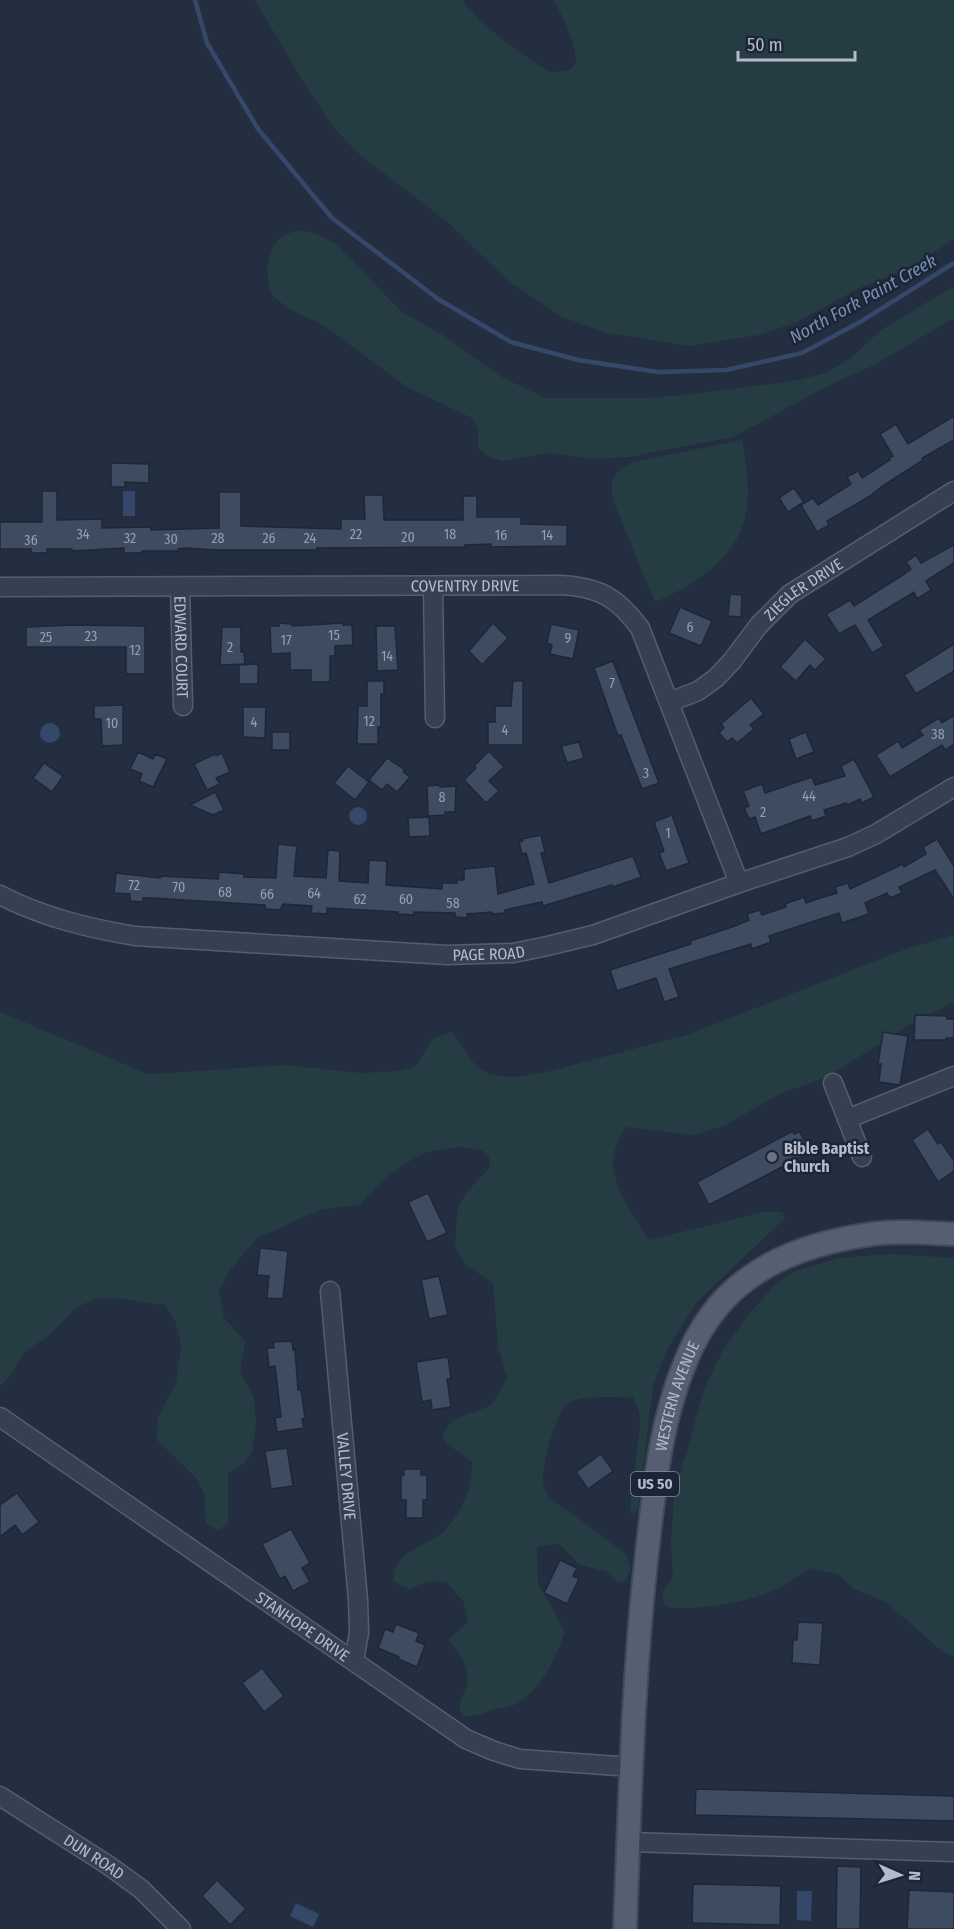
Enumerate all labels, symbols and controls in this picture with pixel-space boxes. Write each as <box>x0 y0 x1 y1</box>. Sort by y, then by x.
scale bar <box>738 24 855 62</box>
text: 50 m <box>747 34 783 56</box>
water label: North Fork Paint Creek <box>786 250 940 348</box>
house number: 34 <box>76 526 90 543</box>
house number: 22 <box>350 526 362 543</box>
house number: 18 <box>444 526 456 543</box>
house number: 16 <box>495 527 507 544</box>
house number: 14 <box>541 527 553 544</box>
house number: 20 <box>401 529 415 546</box>
house number: 32 <box>124 530 136 547</box>
house number: 28 <box>211 530 225 547</box>
house number: 26 <box>262 530 276 547</box>
house number: 24 <box>304 530 317 547</box>
house number: 30 <box>164 531 178 548</box>
house number: 36 <box>24 532 38 549</box>
street label: ZIEGLER DRIVE <box>760 554 846 624</box>
street label: COVENTRY DRIVE <box>411 576 519 595</box>
street label: EDWARD COURT <box>171 596 192 699</box>
house number: 6 <box>687 619 694 636</box>
house number: 15 <box>328 627 340 644</box>
house number: 23 <box>85 628 97 645</box>
house number: 25 <box>40 629 52 646</box>
house number: 9 <box>565 630 572 647</box>
house number: 17 <box>280 632 292 649</box>
house number: 2 <box>227 639 233 656</box>
house number: 12 <box>129 642 141 659</box>
house number: 14 <box>381 648 393 665</box>
house number: 7 <box>609 675 615 692</box>
house number: 12 <box>363 713 375 730</box>
house number: 4 <box>251 714 258 731</box>
house number: 10 <box>106 715 118 732</box>
house number: 4 <box>502 722 509 739</box>
house number: 38 <box>931 726 945 743</box>
house number: 3 <box>643 765 649 782</box>
house number: 44 <box>802 788 816 805</box>
house number: 8 <box>439 789 446 806</box>
house number: 2 <box>760 804 766 821</box>
house number: 1 <box>665 825 671 842</box>
house number: 72 <box>128 877 140 894</box>
house number: 70 <box>173 879 185 896</box>
house number: 68 <box>218 884 232 901</box>
house number: 64 <box>307 885 321 902</box>
house number: 66 <box>260 886 274 903</box>
house number: 62 <box>354 891 367 908</box>
house number: 60 <box>399 891 413 908</box>
house number: 58 <box>446 895 460 912</box>
street label: PAGE ROAD <box>452 941 527 964</box>
place label: Bible Baptist Church <box>784 1139 870 1176</box>
marker: Bible Baptist Church <box>765 1150 779 1164</box>
street label: WESTERN AVENUE <box>651 1338 703 1453</box>
street label: VALLEY DRIVE <box>333 1432 360 1521</box>
road number: US 50 <box>631 1472 679 1496</box>
street label: STANHOPE DRIVE <box>252 1587 353 1665</box>
street label: DUN ROAD <box>60 1830 128 1883</box>
north arrow <box>870 1845 930 1905</box>
text: N <box>905 1870 924 1881</box>

